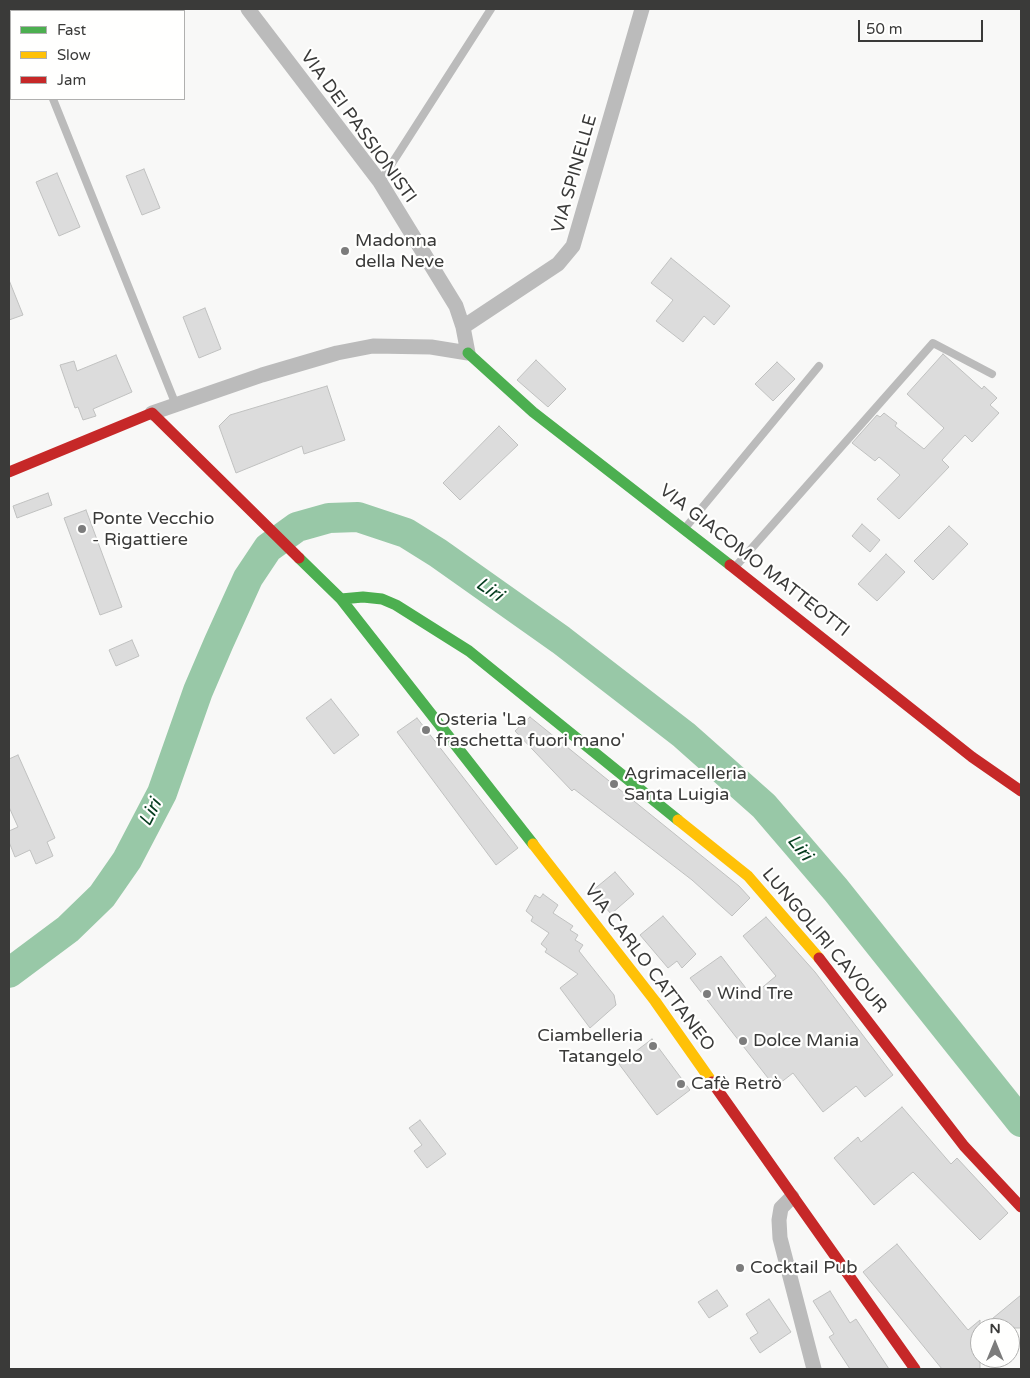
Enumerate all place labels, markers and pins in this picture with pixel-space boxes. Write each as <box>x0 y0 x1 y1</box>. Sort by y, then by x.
place label: Madonna della Neve <box>355 230 444 272</box>
marker: Madonna della Neve <box>339 245 351 257</box>
place label: Ponte Vecchio - Rigattiere <box>92 508 214 550</box>
marker: Ponte Vecchio - Rigattiere <box>76 523 88 535</box>
place label: Osteria 'La fraschetta fuori mano' <box>436 709 625 752</box>
marker: Osteria 'La fraschetta fuori mano' <box>420 724 432 736</box>
place label: Agrimacelleria Santa Luigia <box>624 763 747 806</box>
marker: Agrimacelleria Santa Luigia <box>608 778 620 790</box>
place label: Wind Tre <box>717 983 793 1005</box>
marker: Wind Tre <box>701 988 713 1000</box>
place label: Ciambelleria Tatangelo <box>537 1025 643 1068</box>
place label: Dolce Mania <box>753 1030 859 1052</box>
marker: Dolce Mania <box>737 1035 749 1047</box>
marker: Ciambelleria Tatangelo <box>647 1040 659 1052</box>
place label: Cafè Retrò <box>691 1073 782 1095</box>
marker: Cafè Retrò <box>675 1078 687 1090</box>
place label: Cocktail Pub <box>750 1257 857 1279</box>
marker: Cocktail Pub <box>734 1262 746 1274</box>

